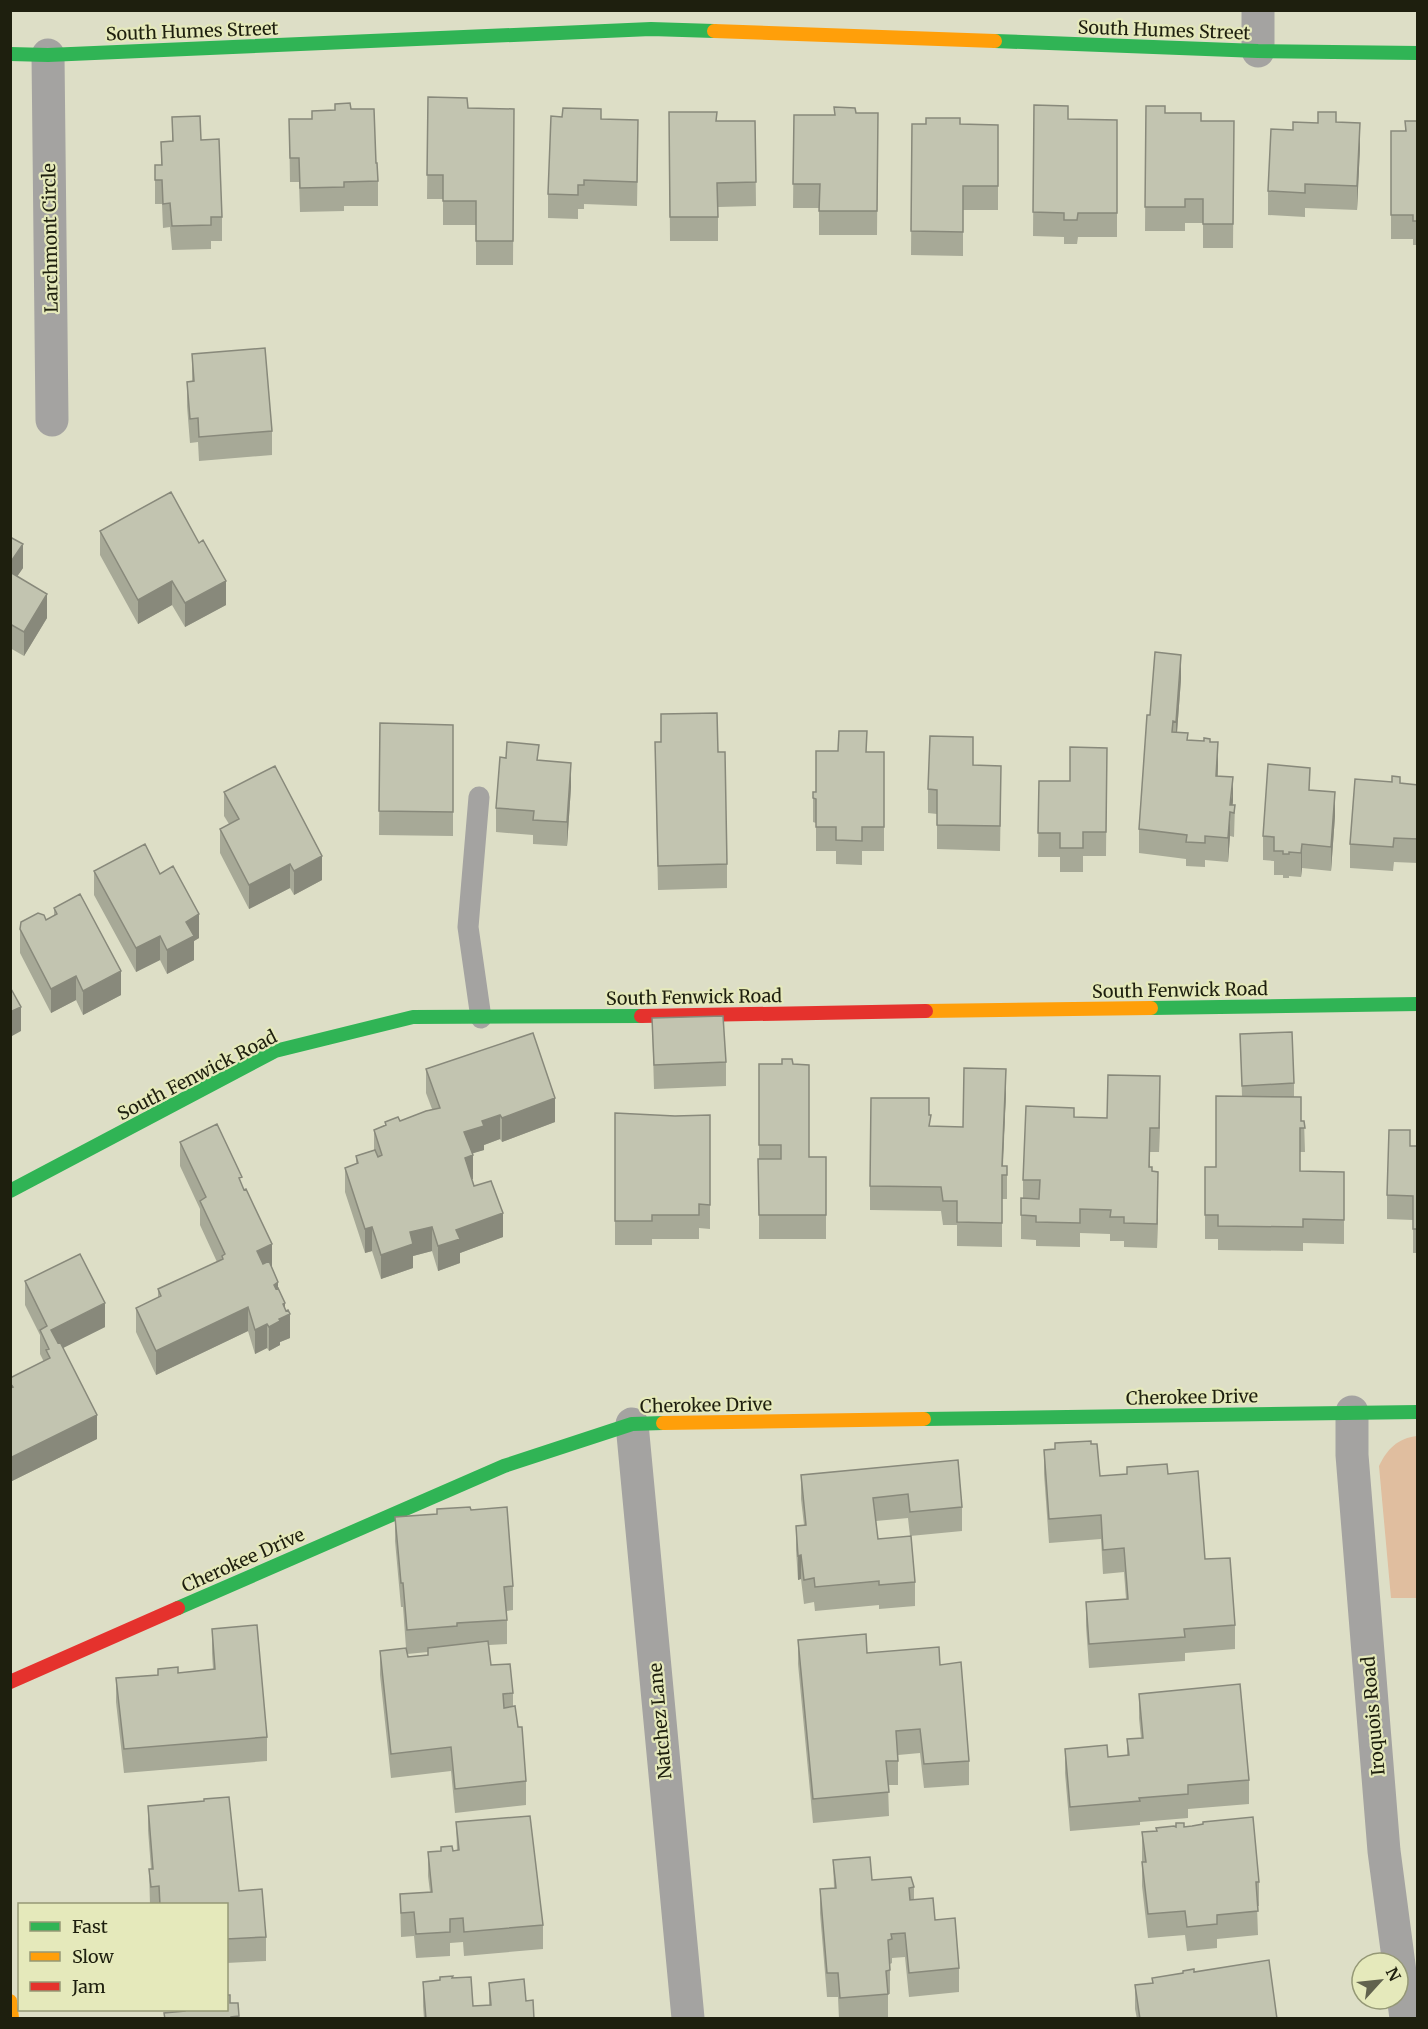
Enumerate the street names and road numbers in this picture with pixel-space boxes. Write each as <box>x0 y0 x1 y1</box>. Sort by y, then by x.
street label: South Humes Street <box>1077 15 1251 45</box>
street label: South Humes Street <box>105 16 279 46</box>
street label: Larchmont Circle <box>37 163 63 313</box>
street label: South Fenwick Road <box>1092 977 1268 1003</box>
street label: South Fenwick Road <box>606 984 782 1010</box>
street label: South Fenwick Road <box>113 1025 281 1125</box>
street label: Cherokee Drive <box>1126 1384 1258 1410</box>
street label: Cherokee Drive <box>640 1392 772 1418</box>
street label: Cherokee Drive <box>178 1523 308 1597</box>
street label: Iroquois Road <box>1356 1655 1390 1777</box>
street label: Natchez Lane <box>643 1662 677 1780</box>

